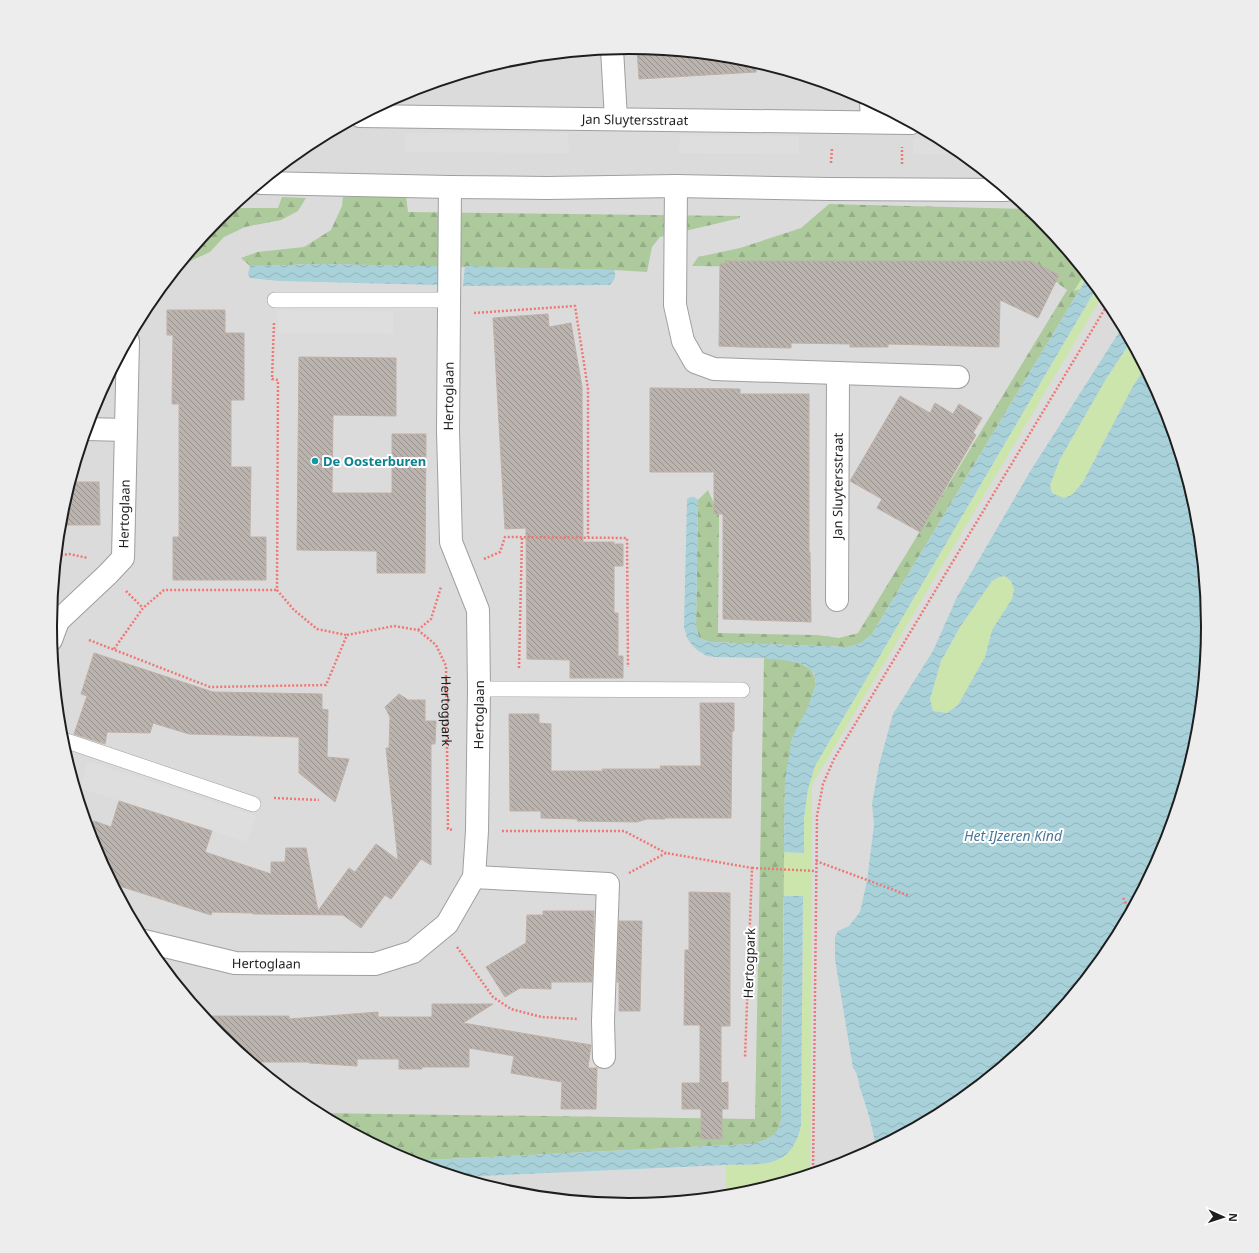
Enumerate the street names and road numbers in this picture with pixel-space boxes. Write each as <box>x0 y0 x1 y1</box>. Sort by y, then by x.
street label: Jan Sluytersstraat <box>580 110 689 129</box>
street label: Hertoglaan <box>439 362 458 431</box>
street label: Jan Sluytersstraat <box>828 432 847 541</box>
street label: Hertoglaan <box>114 479 134 548</box>
street label: Hertogpark <box>437 676 456 747</box>
street label: Hertoglaan <box>469 680 488 749</box>
street label: Hertogpark <box>739 927 759 999</box>
street label: Hertoglaan <box>232 954 301 972</box>

